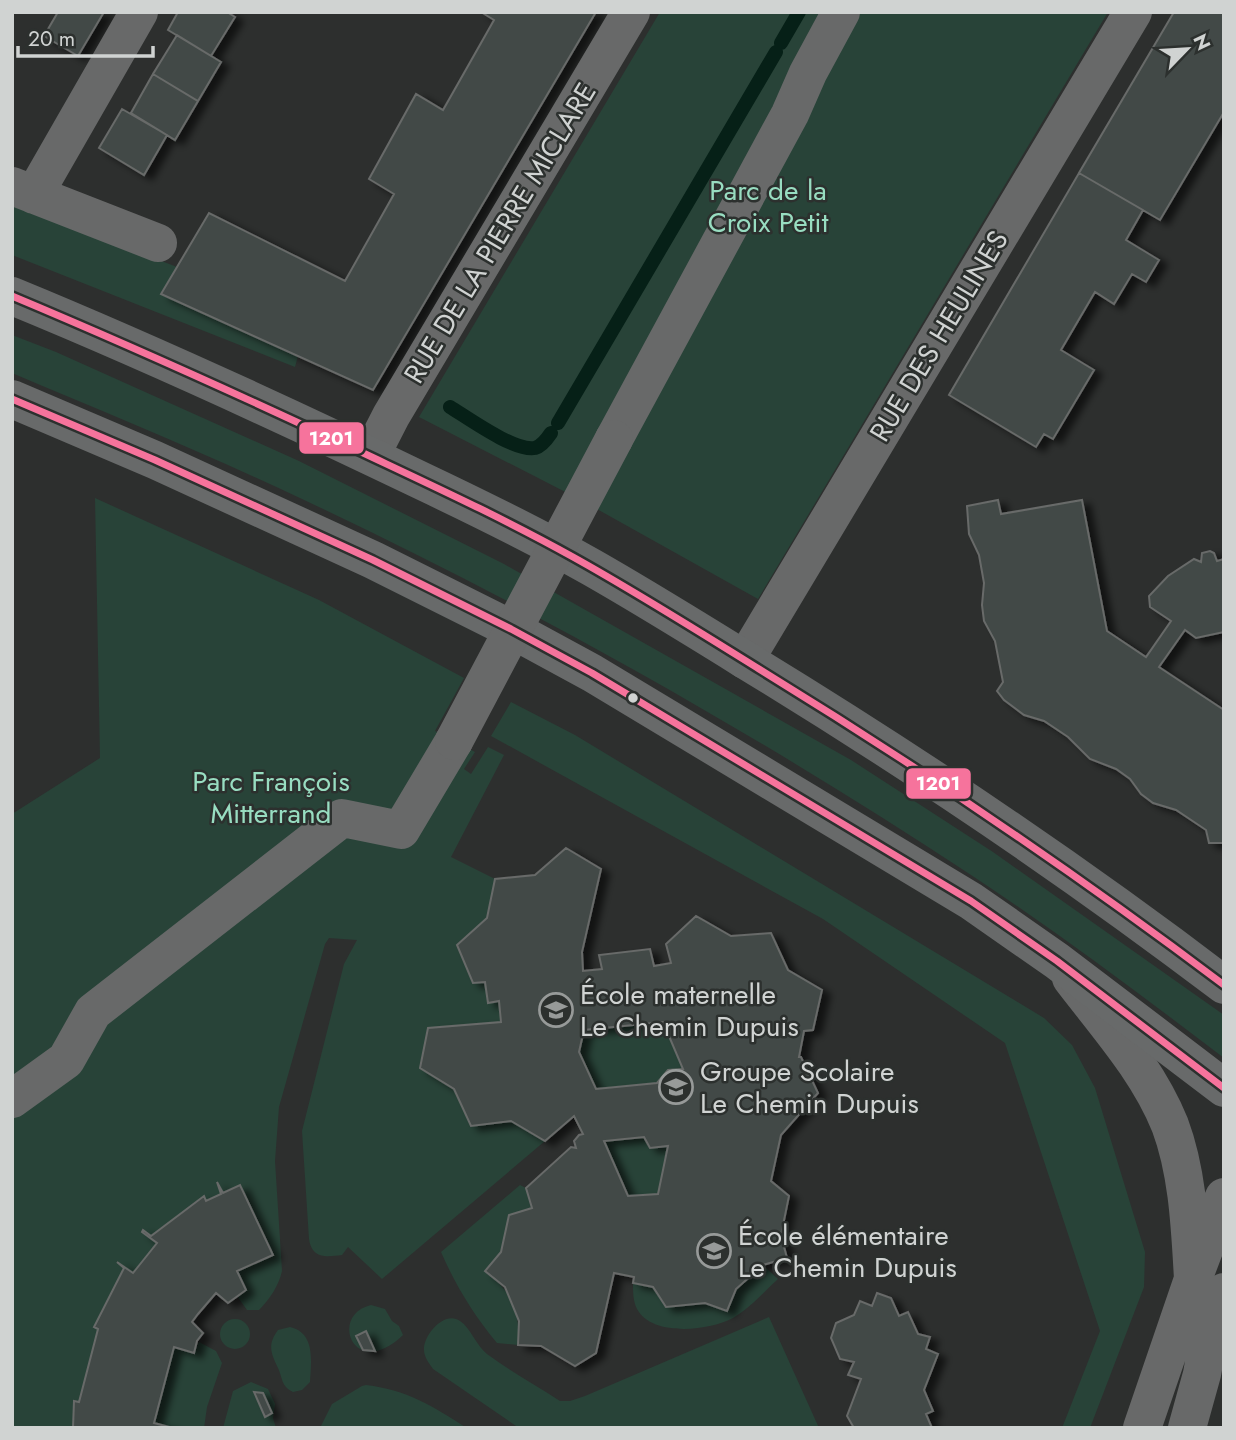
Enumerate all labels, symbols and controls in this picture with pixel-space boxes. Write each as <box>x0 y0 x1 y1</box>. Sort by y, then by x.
scale bar <box>18 14 152 58</box>
north arrow <box>1152 14 1222 84</box>
text: 20 m <box>28 24 75 54</box>
text: N <box>1187 29 1217 55</box>
street label: RUE DE LA PIERRE MICLARE <box>394 75 606 391</box>
park label: Parc de la Croix Petit <box>708 170 829 243</box>
street label: RUE DES HEULINES <box>860 223 1018 449</box>
line badge: 1201 <box>298 421 365 455</box>
text: 1201 <box>309 425 353 452</box>
unlabelled marker <box>626 691 640 705</box>
park label: Parc François Mitterrand <box>192 761 350 834</box>
line badge: 1201 <box>905 767 972 800</box>
text: 1201 <box>916 770 960 797</box>
place label: École maternelle Le Chemin Dupuis <box>580 974 799 1047</box>
school or university icon: École maternelle Le Chemin Dupuis <box>537 991 575 1029</box>
place label: Groupe Scolaire Le Chemin Dupuis <box>700 1051 919 1124</box>
school or university icon: Groupe Scolaire Le Chemin Dupuis <box>657 1068 695 1106</box>
place label: École élémentaire Le Chemin Dupuis <box>738 1215 957 1288</box>
school or university icon: École élémentaire Le Chemin Dupuis <box>695 1232 733 1270</box>

